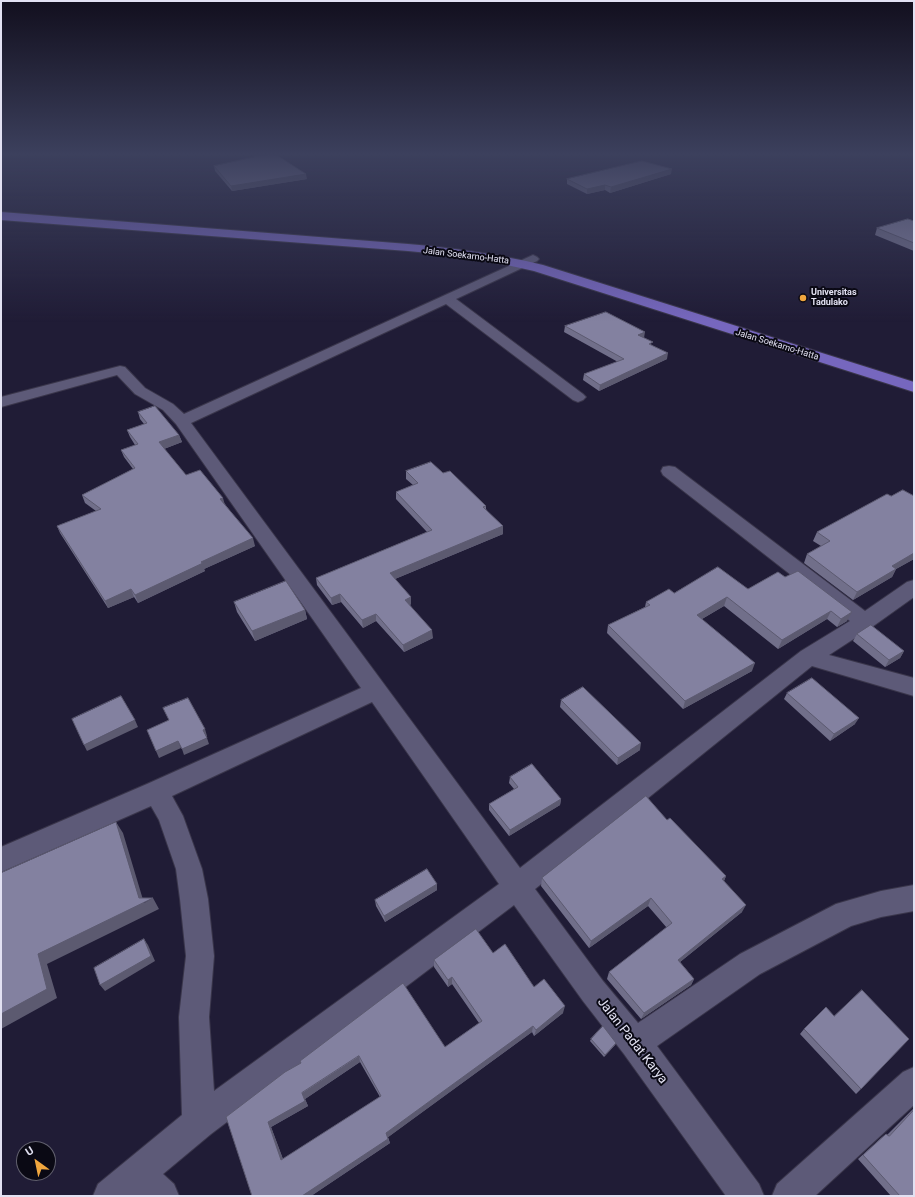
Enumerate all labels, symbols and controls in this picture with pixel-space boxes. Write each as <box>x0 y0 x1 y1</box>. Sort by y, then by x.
street label: Jalan Soekarno-Hatta <box>422 245 510 267</box>
place label: Universitas Tadulako <box>811 288 857 309</box>
marker: Universitas Tadulako <box>798 293 808 303</box>
street label: Jalan Soekarno-Hatta <box>734 327 820 363</box>
street label: Jalan Padat Karya <box>594 995 670 1087</box>
north arrow <box>16 1141 56 1181</box>
text: U <box>23 1144 36 1159</box>

